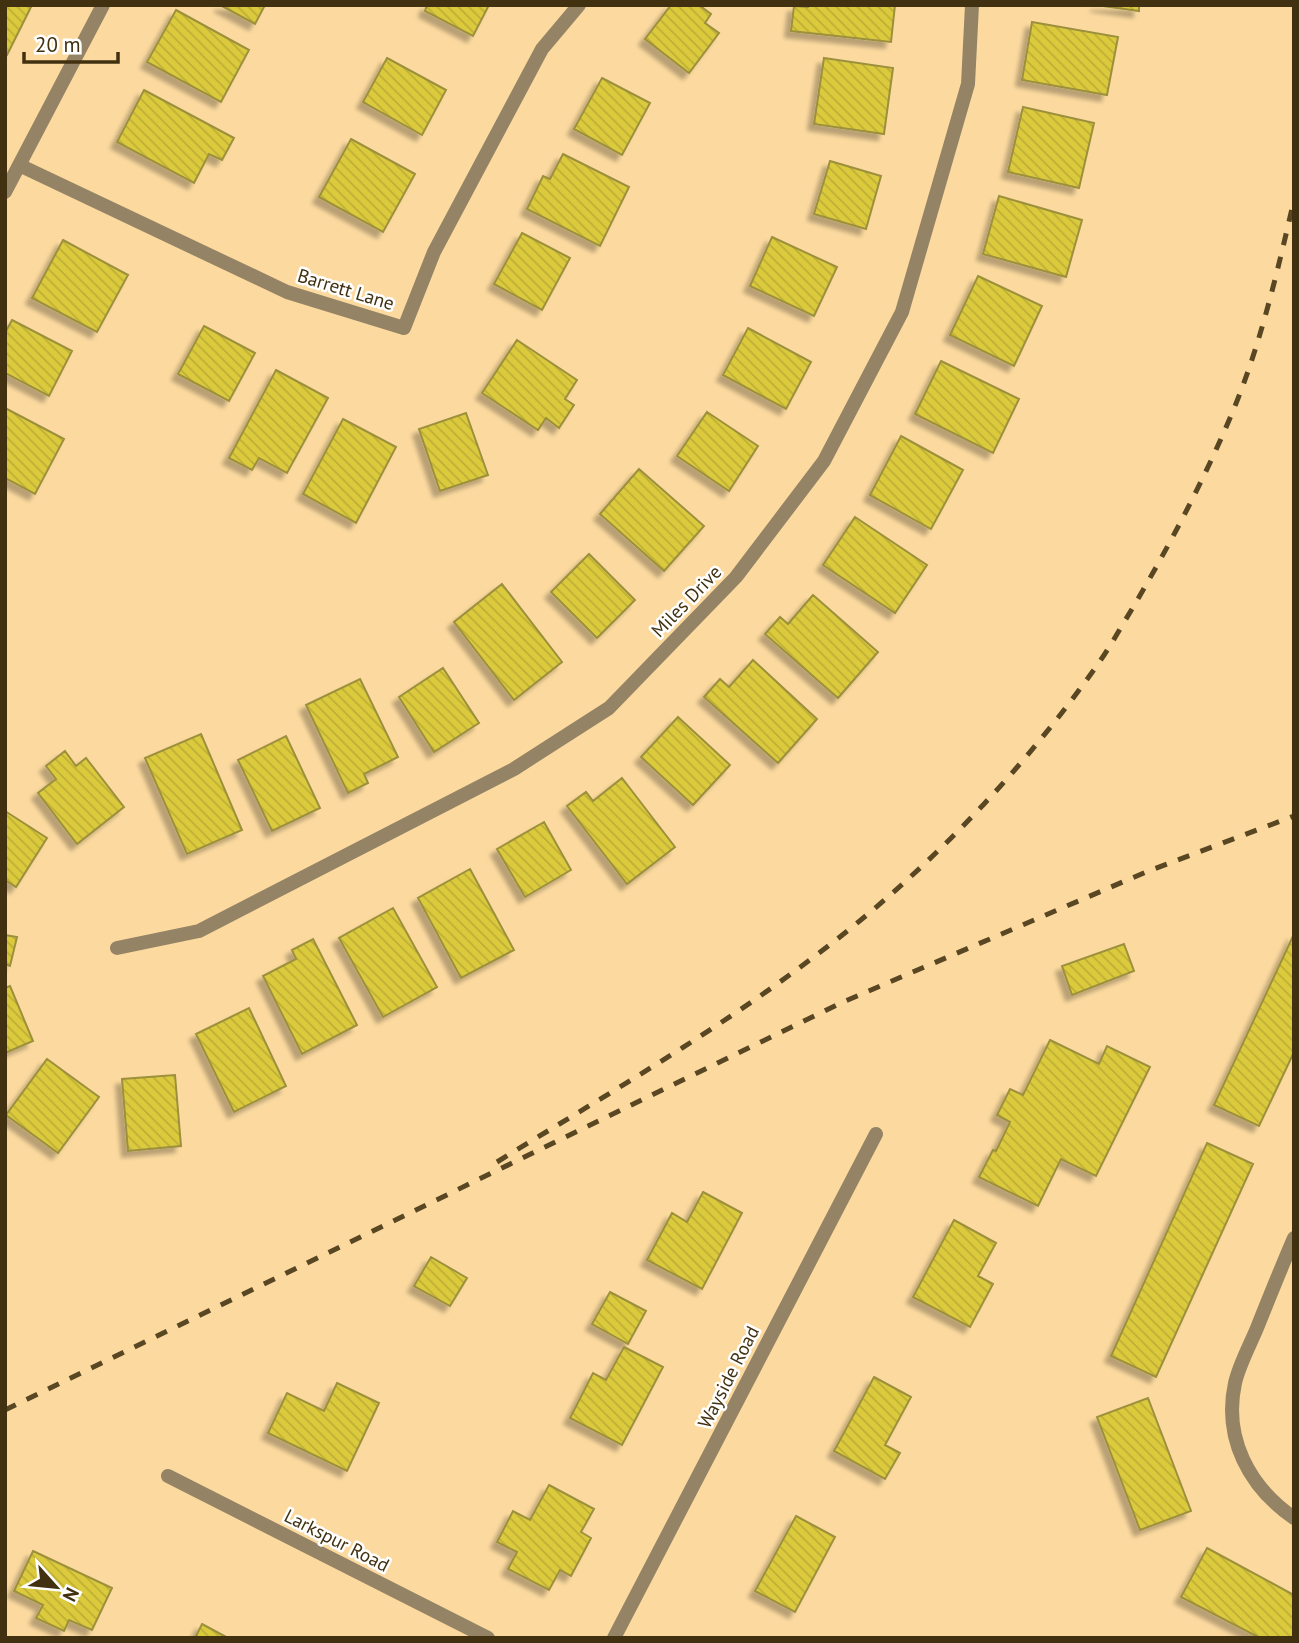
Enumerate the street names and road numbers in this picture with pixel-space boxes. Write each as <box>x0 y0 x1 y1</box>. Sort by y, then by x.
street label: Barrett Lane <box>295 263 397 315</box>
street label: Miles Drive <box>646 560 726 642</box>
street label: Wayside Road <box>692 1322 764 1432</box>
street label: Larkspur Road <box>280 1503 394 1577</box>

